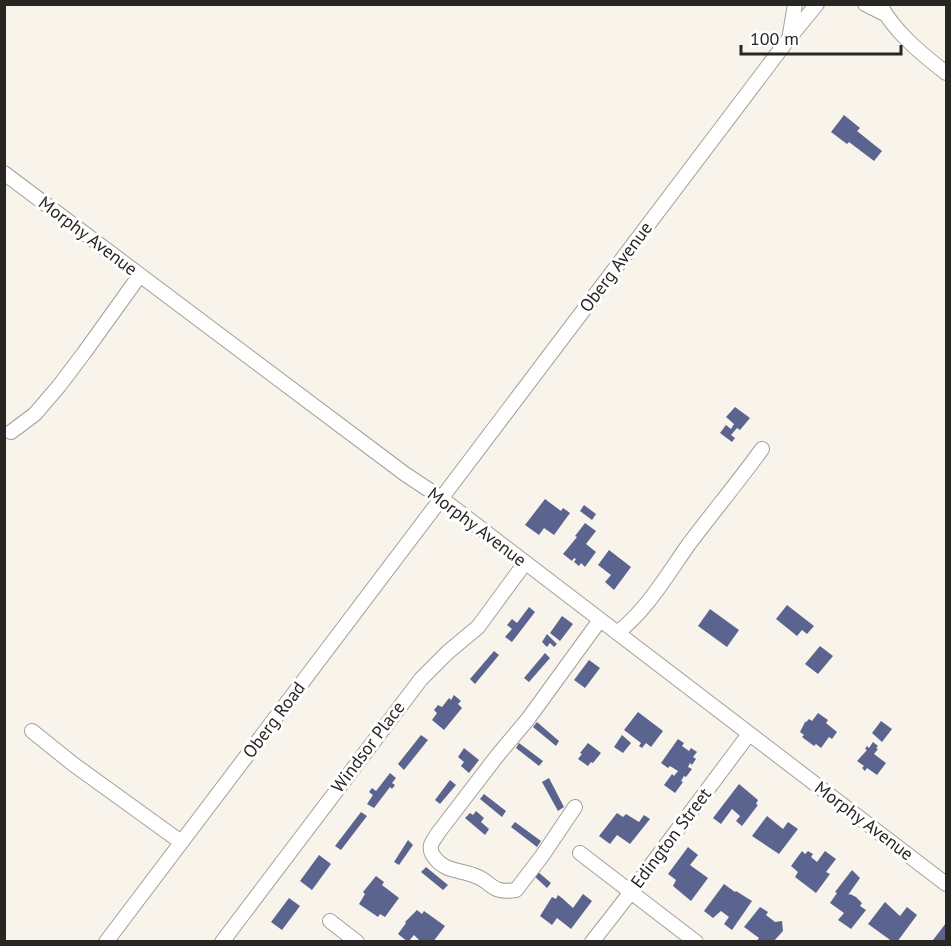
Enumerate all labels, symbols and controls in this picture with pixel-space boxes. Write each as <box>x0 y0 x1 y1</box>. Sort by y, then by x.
scale bar <box>741 18 902 56</box>
text: 100 m <box>750 27 799 50</box>
street label: Morphy Avenue <box>34 191 142 280</box>
street label: Oberg Avenue <box>574 217 657 317</box>
street label: Morphy Avenue <box>423 482 531 571</box>
street label: Oberg Road <box>237 677 310 763</box>
street label: Windsor Place <box>326 696 409 797</box>
street label: Morphy Avenue <box>810 776 918 865</box>
street label: Edington Street <box>625 783 716 892</box>

